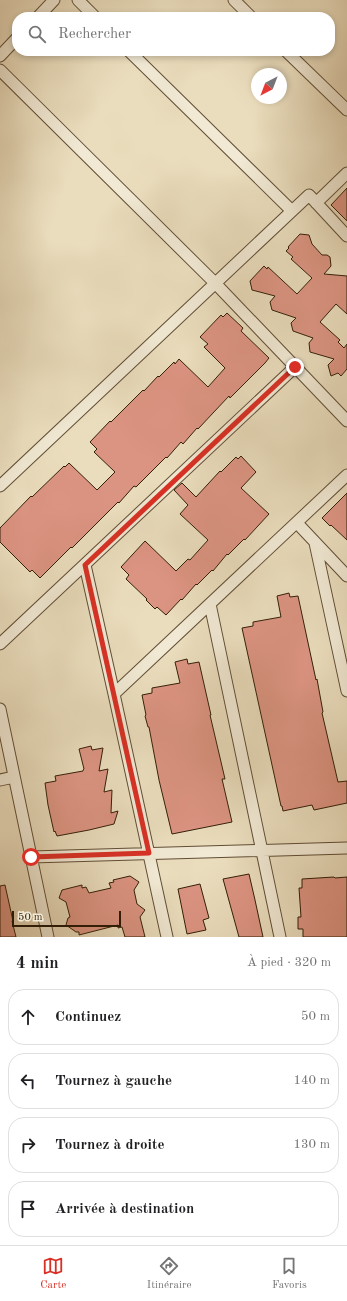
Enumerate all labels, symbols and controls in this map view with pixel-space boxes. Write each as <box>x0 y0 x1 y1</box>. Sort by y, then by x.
search box <box>12 12 335 56</box>
icon: search <box>26 23 48 45</box>
text: Rechercher <box>58 27 131 42</box>
north arrow <box>251 68 287 104</box>
route end <box>286 358 304 376</box>
route start <box>22 848 40 866</box>
scale bar <box>12 909 121 928</box>
text: 50 m <box>18 912 43 923</box>
text: 4 min <box>16 955 59 972</box>
text: À pied · 320 m <box>247 956 331 969</box>
icon: ahead <box>17 1006 39 1028</box>
text: Continuez <box>55 1010 121 1025</box>
text: 50 m <box>301 1010 330 1023</box>
icon: left <box>17 1070 39 1092</box>
text: Tournez à gauche <box>55 1074 172 1089</box>
text: 140 m <box>293 1074 330 1087</box>
icon: right <box>17 1134 39 1156</box>
text: Tournez à droite <box>55 1138 165 1153</box>
text: 130 m <box>293 1138 330 1151</box>
icon: arrive <box>17 1198 39 1220</box>
text: Arrivée à destination <box>55 1202 194 1217</box>
tab: Carte <box>40 1255 66 1293</box>
tab: Itinéraire <box>147 1255 192 1293</box>
tab: Favoris <box>272 1255 307 1293</box>

